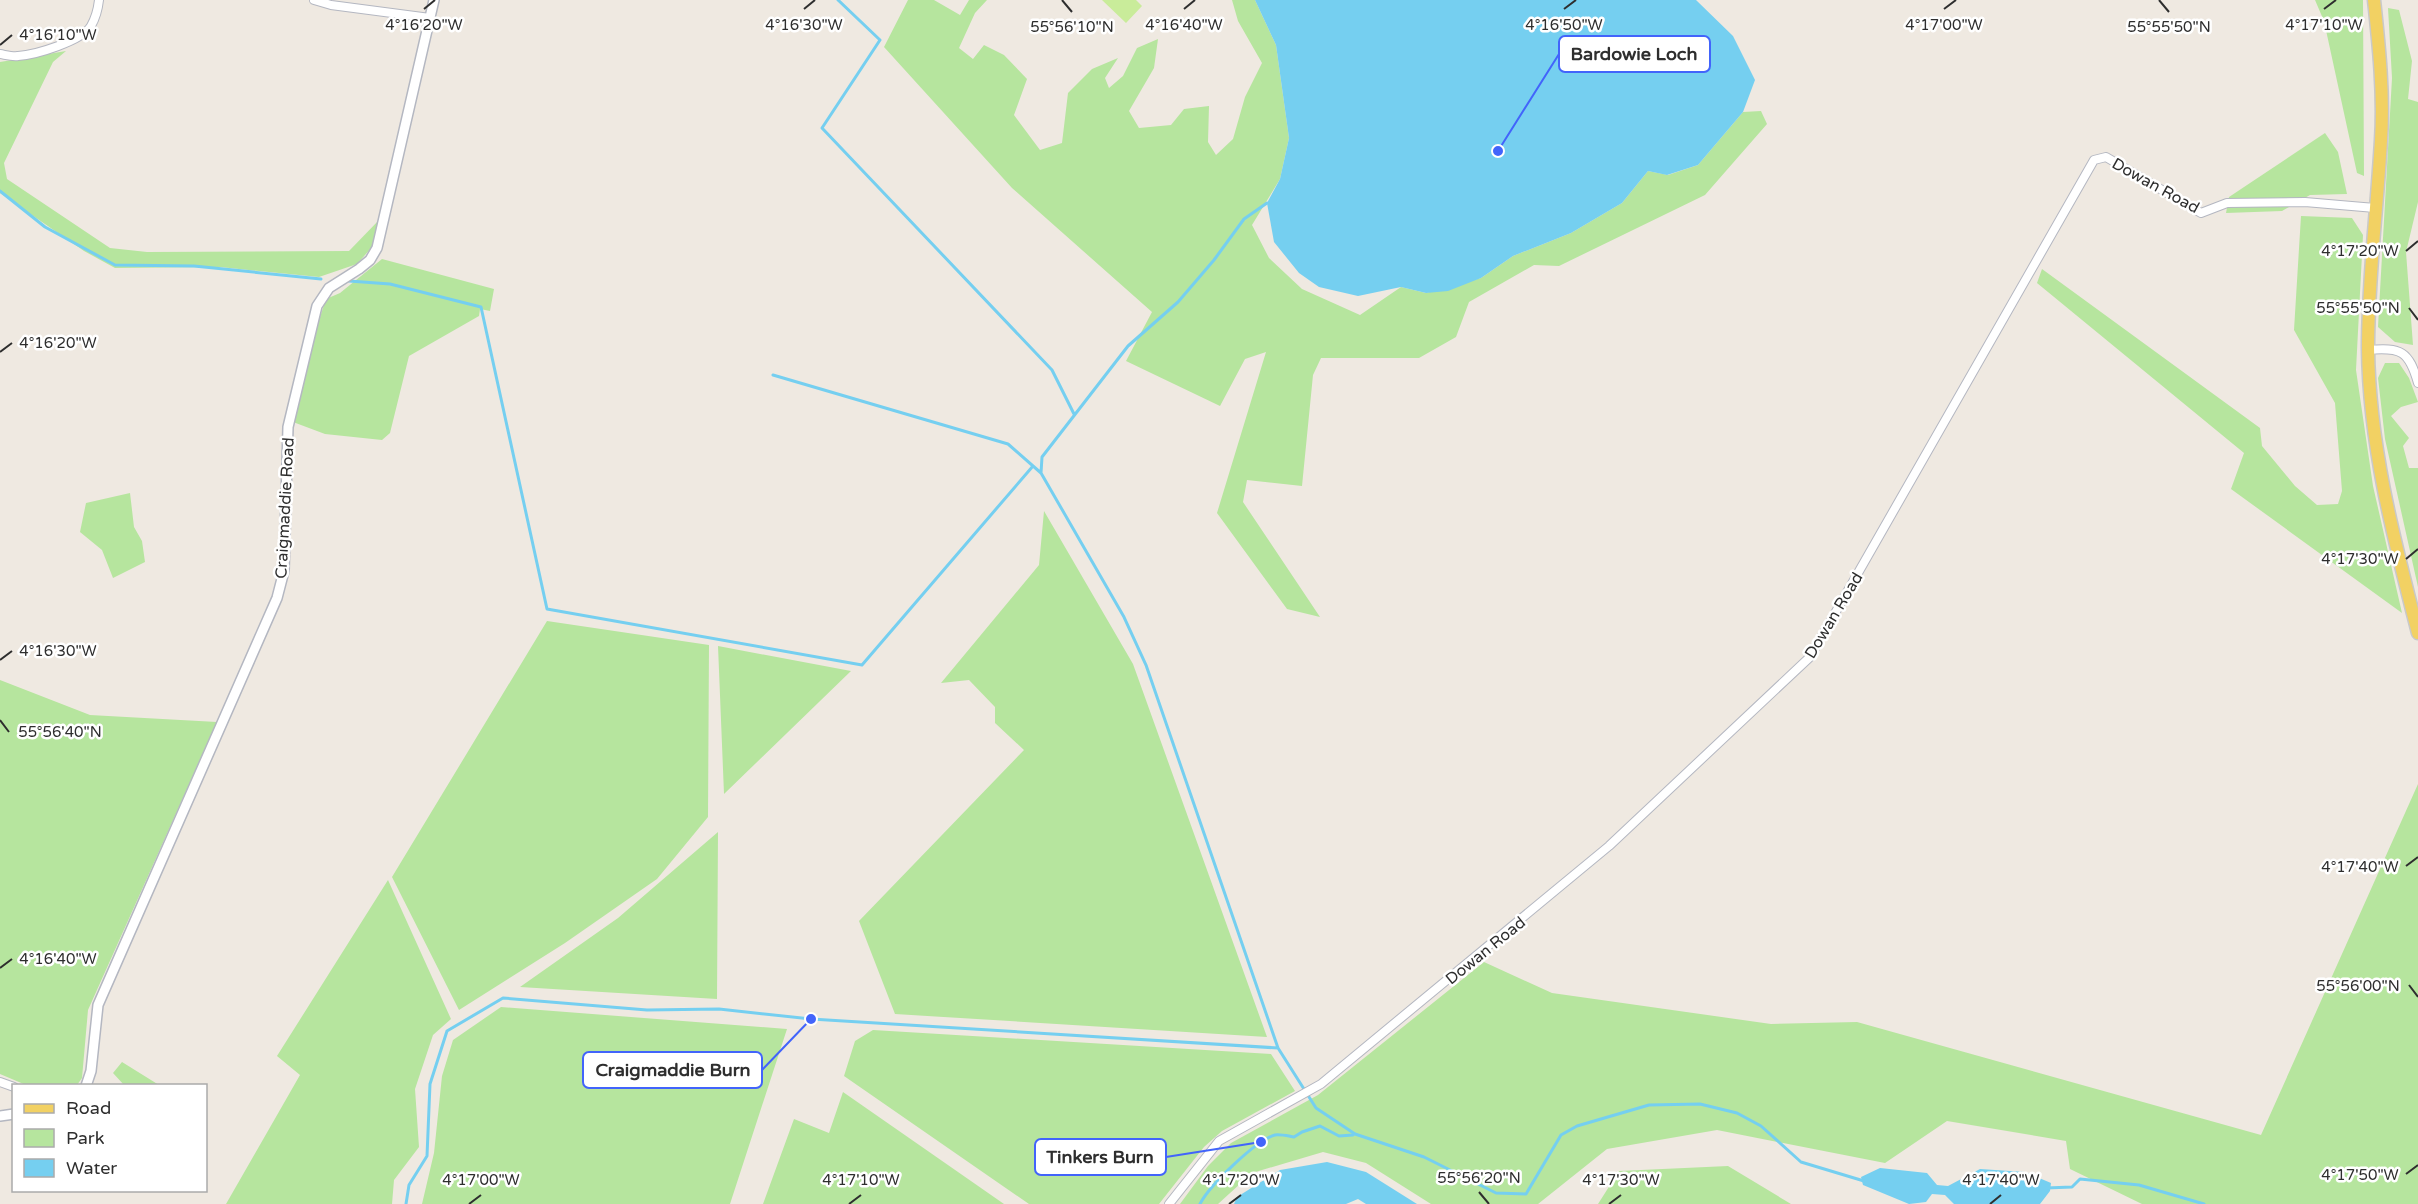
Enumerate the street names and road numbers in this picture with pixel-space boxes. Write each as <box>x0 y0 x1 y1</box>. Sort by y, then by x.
street label: Dowan Road <box>2108 154 2203 218</box>
street label: Craigmaddie Road <box>271 437 299 579</box>
street label: Dowan Road <box>1800 569 1867 662</box>
street label: Dowan Road <box>1442 912 1530 989</box>

